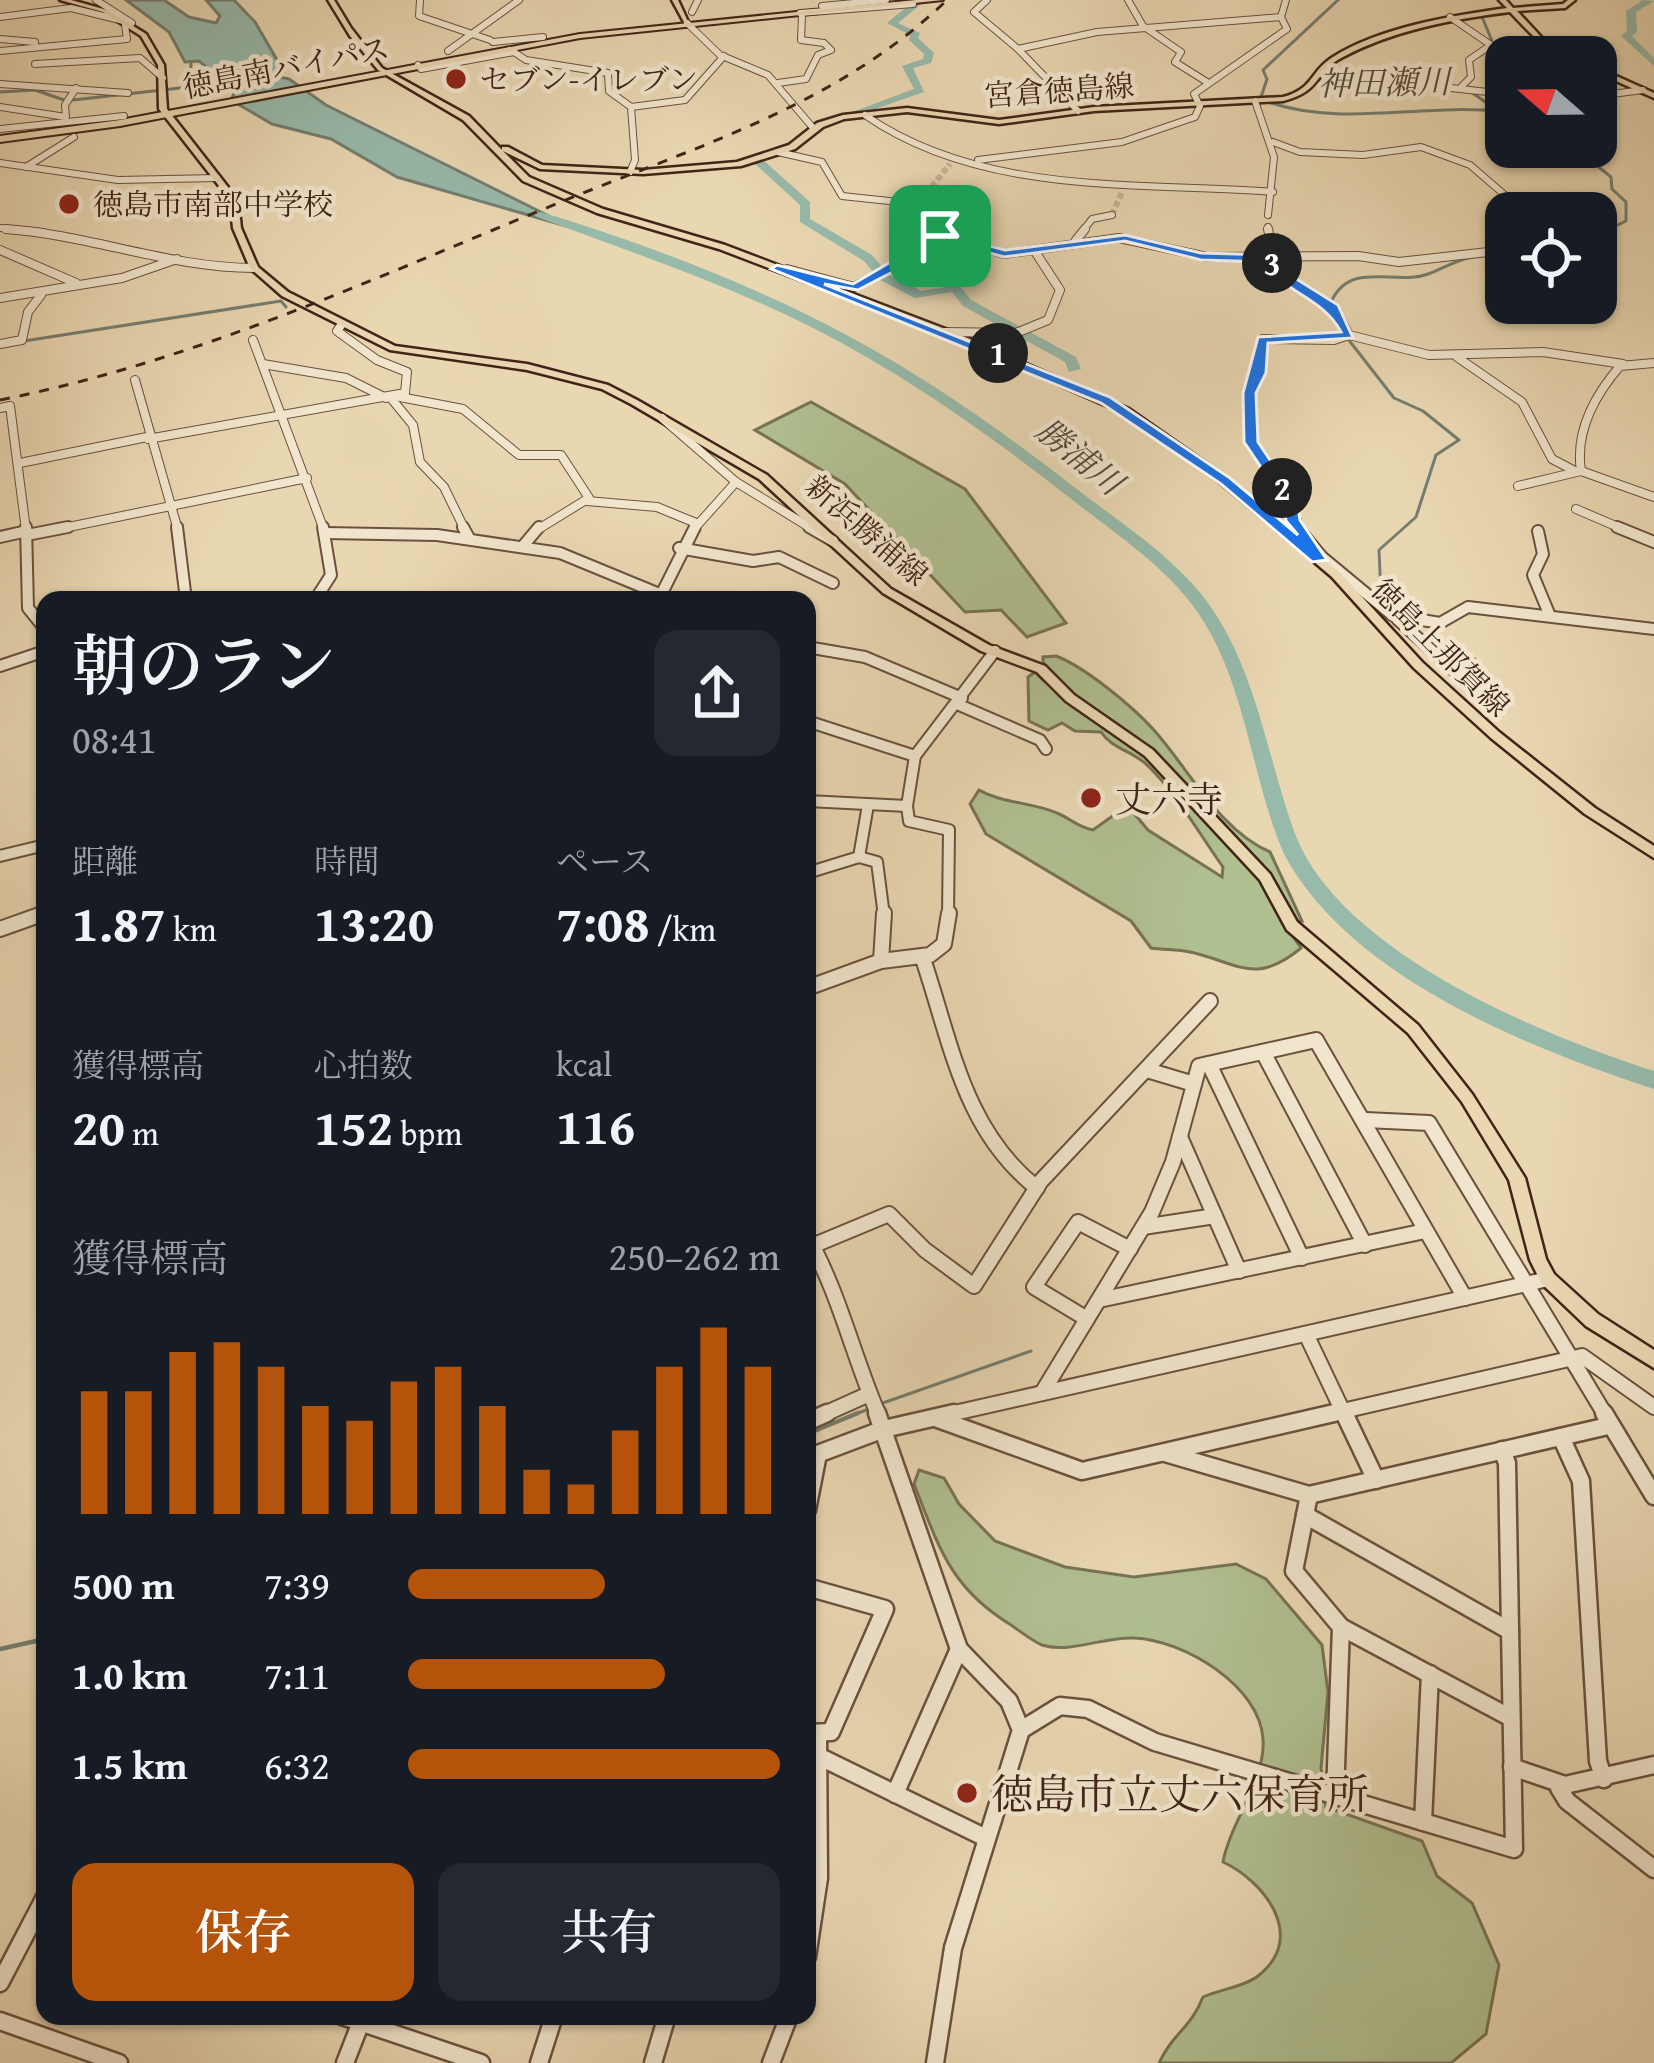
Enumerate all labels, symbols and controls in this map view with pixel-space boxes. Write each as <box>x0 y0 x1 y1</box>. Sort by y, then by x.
street label: 徳島南バイパス <box>179 25 393 109</box>
north arrow <box>1485 36 1617 168</box>
map controls <box>1485 36 1617 324</box>
place label: セブン-イレブン <box>480 57 698 101</box>
water label: 神田瀬川 <box>1318 57 1453 107</box>
street label: 宮倉徳島線 <box>983 63 1135 117</box>
marker: セブン-イレブン <box>443 66 469 92</box>
place label: 徳島市南部中学校 <box>93 182 333 226</box>
pin <box>889 185 991 287</box>
marker: 徳島市南部中学校 <box>56 191 82 217</box>
button: locate <box>1485 192 1617 324</box>
icon: arrive <box>907 203 973 269</box>
pin: 3 <box>1242 233 1302 293</box>
text: 3 <box>1263 239 1281 287</box>
pin: 1 <box>968 323 1028 383</box>
text: 1 <box>989 329 1007 377</box>
water label: 勝浦川 <box>1026 406 1136 508</box>
pin: 2 <box>1252 458 1312 518</box>
street label: 新浜勝浦線 <box>796 464 938 596</box>
text: 2 <box>1273 464 1291 512</box>
street label: 徳島上那賀線 <box>1362 568 1520 726</box>
text: 朝のラン <box>72 616 336 713</box>
button: share <box>654 630 780 756</box>
text: 08:41 <box>72 710 157 767</box>
place label: 丈六寺 <box>1115 772 1223 825</box>
marker: 丈六寺 <box>1078 785 1104 811</box>
text: 距離 <box>72 837 138 885</box>
text: 時間 <box>314 837 380 885</box>
text: ペース <box>556 837 653 885</box>
text: 1.87 <box>72 885 166 960</box>
text: 13:20 <box>314 885 434 960</box>
text: 7:08 <box>556 885 650 960</box>
text: km <box>166 905 217 953</box>
text: /km <box>650 905 716 953</box>
text: kcal <box>556 1040 612 1088</box>
text: 獲得標高 <box>72 1041 204 1089</box>
text: 心拍数 <box>314 1041 413 1089</box>
text: 116 <box>556 1088 635 1163</box>
text: 20 <box>72 1089 125 1164</box>
text: 152 <box>314 1089 393 1164</box>
text: m <box>125 1109 159 1157</box>
text: bpm <box>393 1109 462 1157</box>
text: 250–262 m <box>608 1227 780 1284</box>
text: 獲得標高 <box>72 1229 228 1286</box>
text: 500 m <box>72 1556 175 1613</box>
text: 7:39 <box>264 1556 330 1613</box>
text: 1.0 km <box>72 1646 188 1703</box>
text: 7:11 <box>264 1646 330 1703</box>
text: 1.5 km <box>72 1736 188 1793</box>
text: 6:32 <box>264 1736 330 1793</box>
place label: 徳島市立丈六保育所 <box>991 1763 1369 1824</box>
marker: 徳島市立丈六保育所 <box>954 1780 980 1806</box>
button: 保存 <box>72 1863 414 2001</box>
button: 共有 <box>438 1863 780 2001</box>

